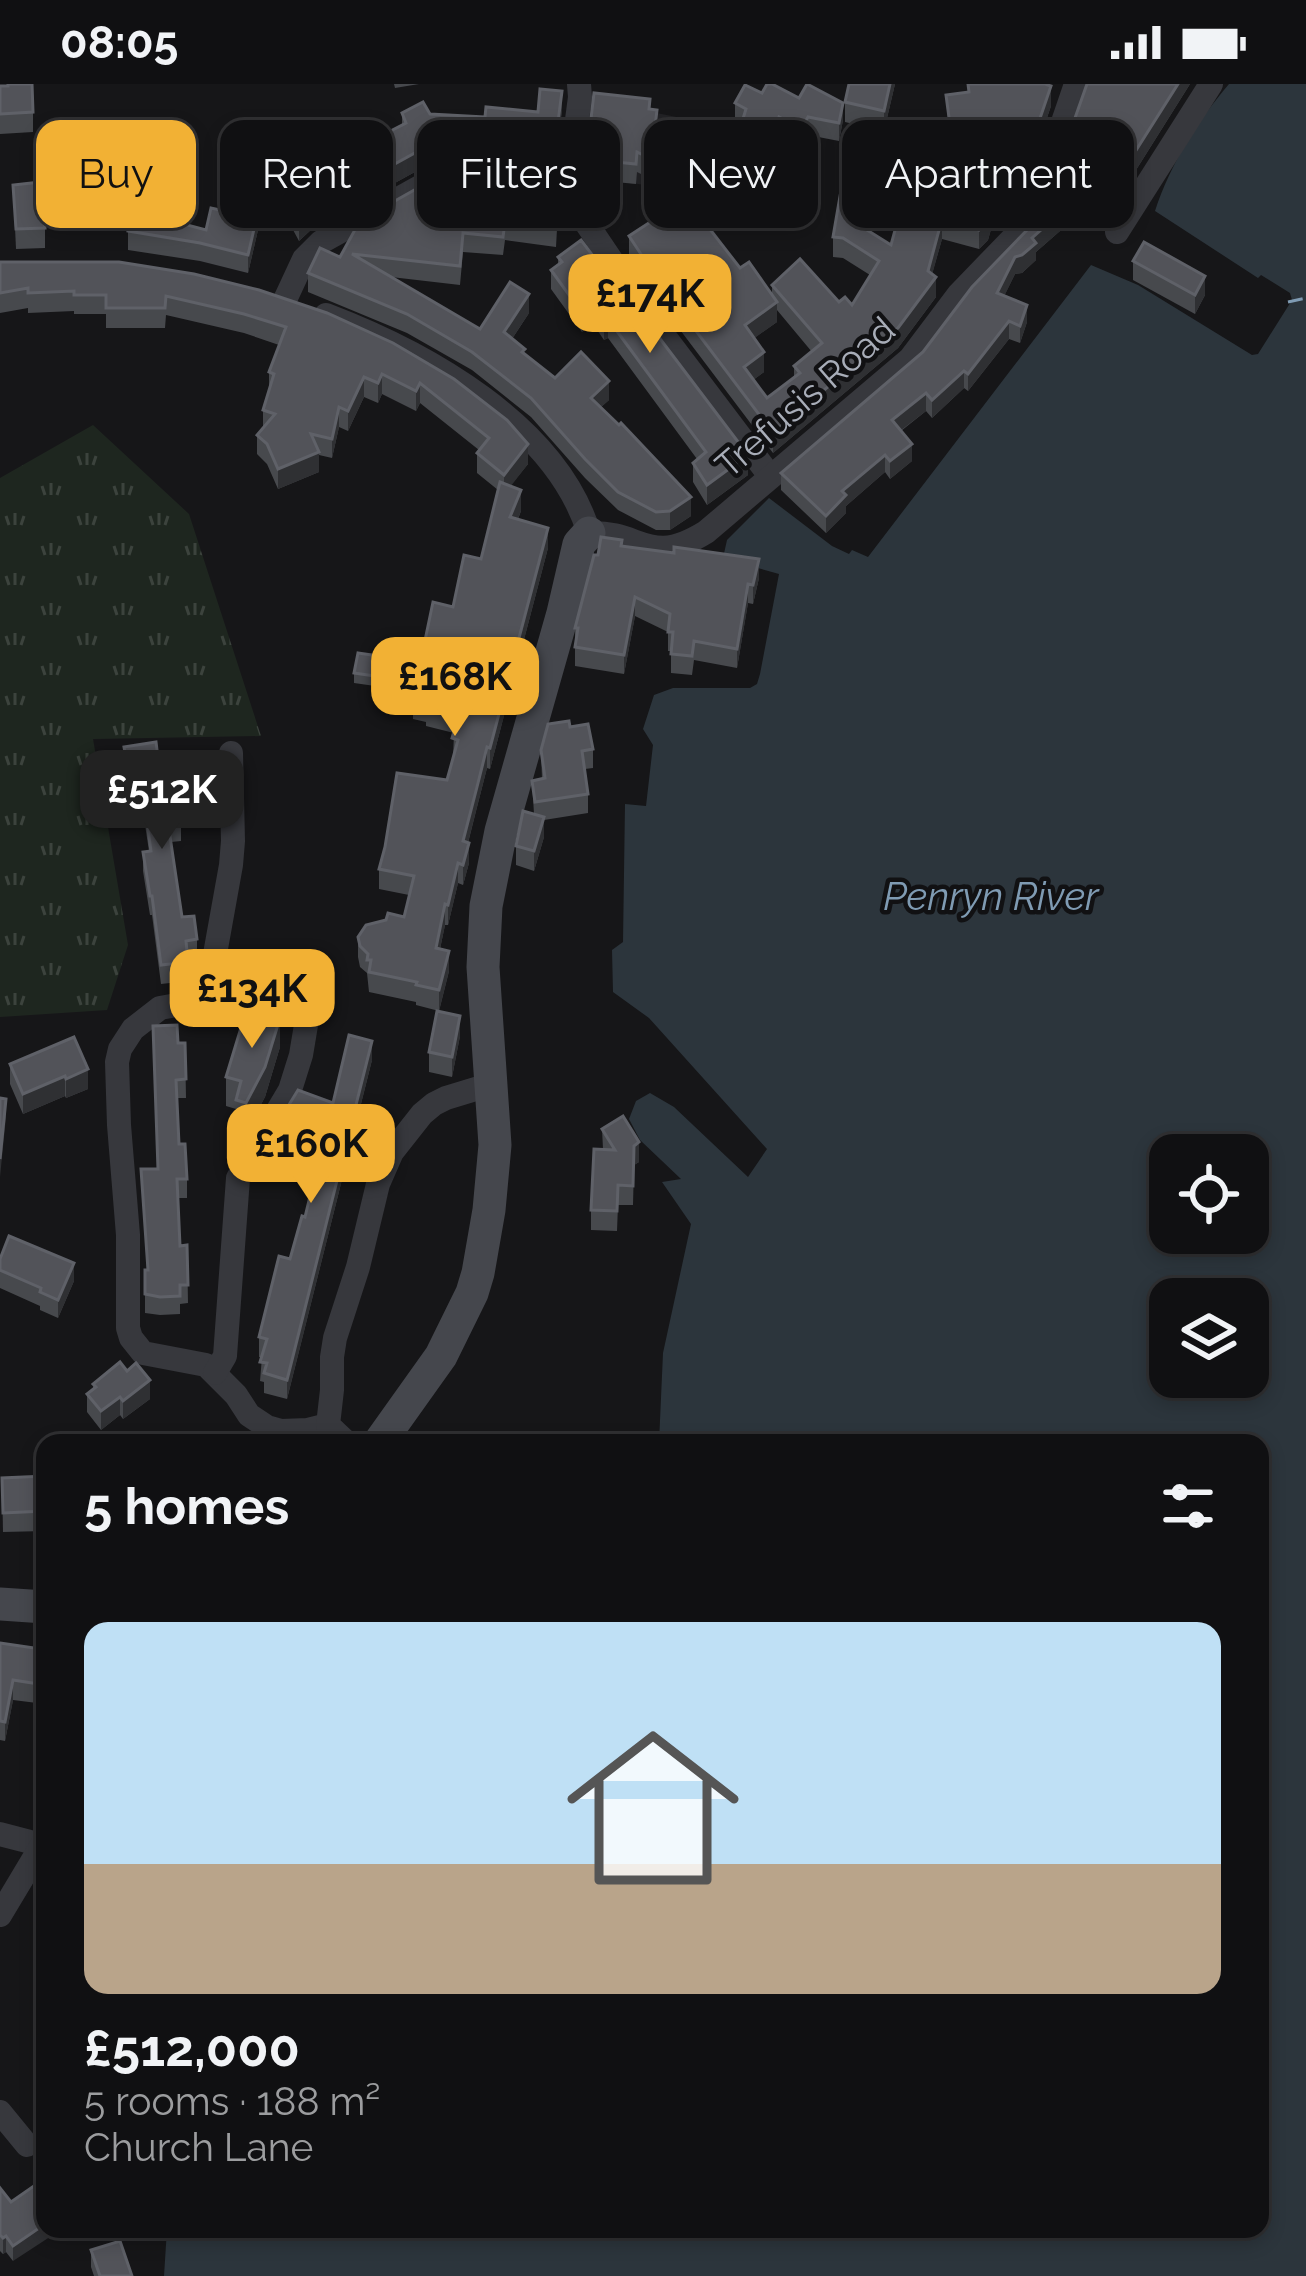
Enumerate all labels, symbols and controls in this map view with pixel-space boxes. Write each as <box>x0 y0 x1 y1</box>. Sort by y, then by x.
text: 08:05 <box>60 16 179 69</box>
chip: Buy <box>36 120 196 228</box>
chip: Rent <box>220 120 393 228</box>
chip: Filters <box>417 120 620 228</box>
chip: New <box>644 120 818 228</box>
chip: Apartment <box>842 120 1134 228</box>
pin: £174K <box>566 254 734 356</box>
text: £174K <box>595 270 705 316</box>
street label: Trefusis Road <box>707 308 903 486</box>
pin: £168K <box>371 637 539 739</box>
text: £168K <box>398 653 512 699</box>
pin: £512K <box>78 750 246 852</box>
text: £512K <box>107 766 217 812</box>
water label: Penryn River <box>883 873 1100 919</box>
pin: £134K <box>168 949 336 1051</box>
text: £134K <box>197 965 307 1011</box>
pin: £160K <box>227 1104 395 1206</box>
text: £160K <box>254 1120 368 1166</box>
map controls <box>1149 1134 1269 1398</box>
button: locate <box>1149 1134 1269 1254</box>
button: layers <box>1149 1278 1269 1398</box>
icon: filters <box>1155 1473 1221 1539</box>
text: 5 homes <box>84 1476 289 1536</box>
icon: home <box>545 1700 761 1916</box>
text: £512,000 <box>84 2018 300 2078</box>
text: 5 rooms · 188 m² <box>84 2078 380 2124</box>
text: Church Lane <box>84 2124 313 2170</box>

